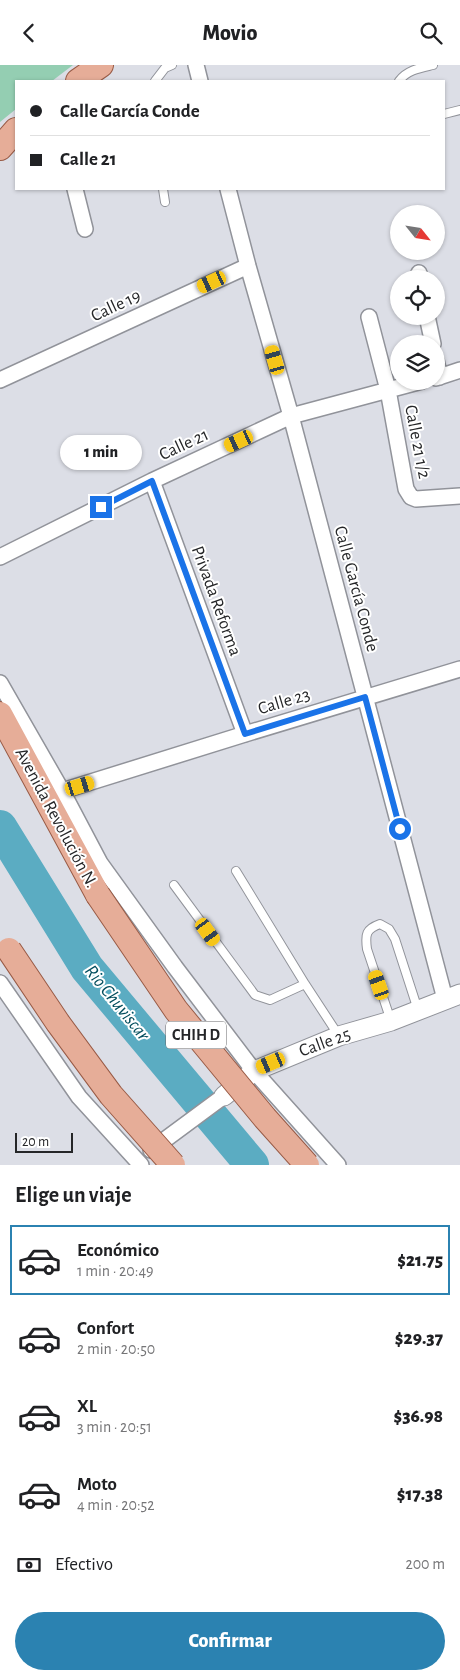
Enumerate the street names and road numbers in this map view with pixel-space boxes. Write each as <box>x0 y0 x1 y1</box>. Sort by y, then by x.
street label: Calle 19 <box>88 287 144 325</box>
street label: Calle 21 1/2 <box>401 404 433 480</box>
street label: Calle 21 <box>157 426 211 464</box>
street label: Calle García Conde <box>331 524 381 654</box>
street label: Privada Reforma <box>188 544 244 658</box>
street label: Calle 23 <box>256 686 312 718</box>
street label: Avenida Revolución N. <box>12 745 100 891</box>
road number: CHIH D <box>166 1021 226 1049</box>
street label: Calle 25 <box>297 1025 353 1061</box>

